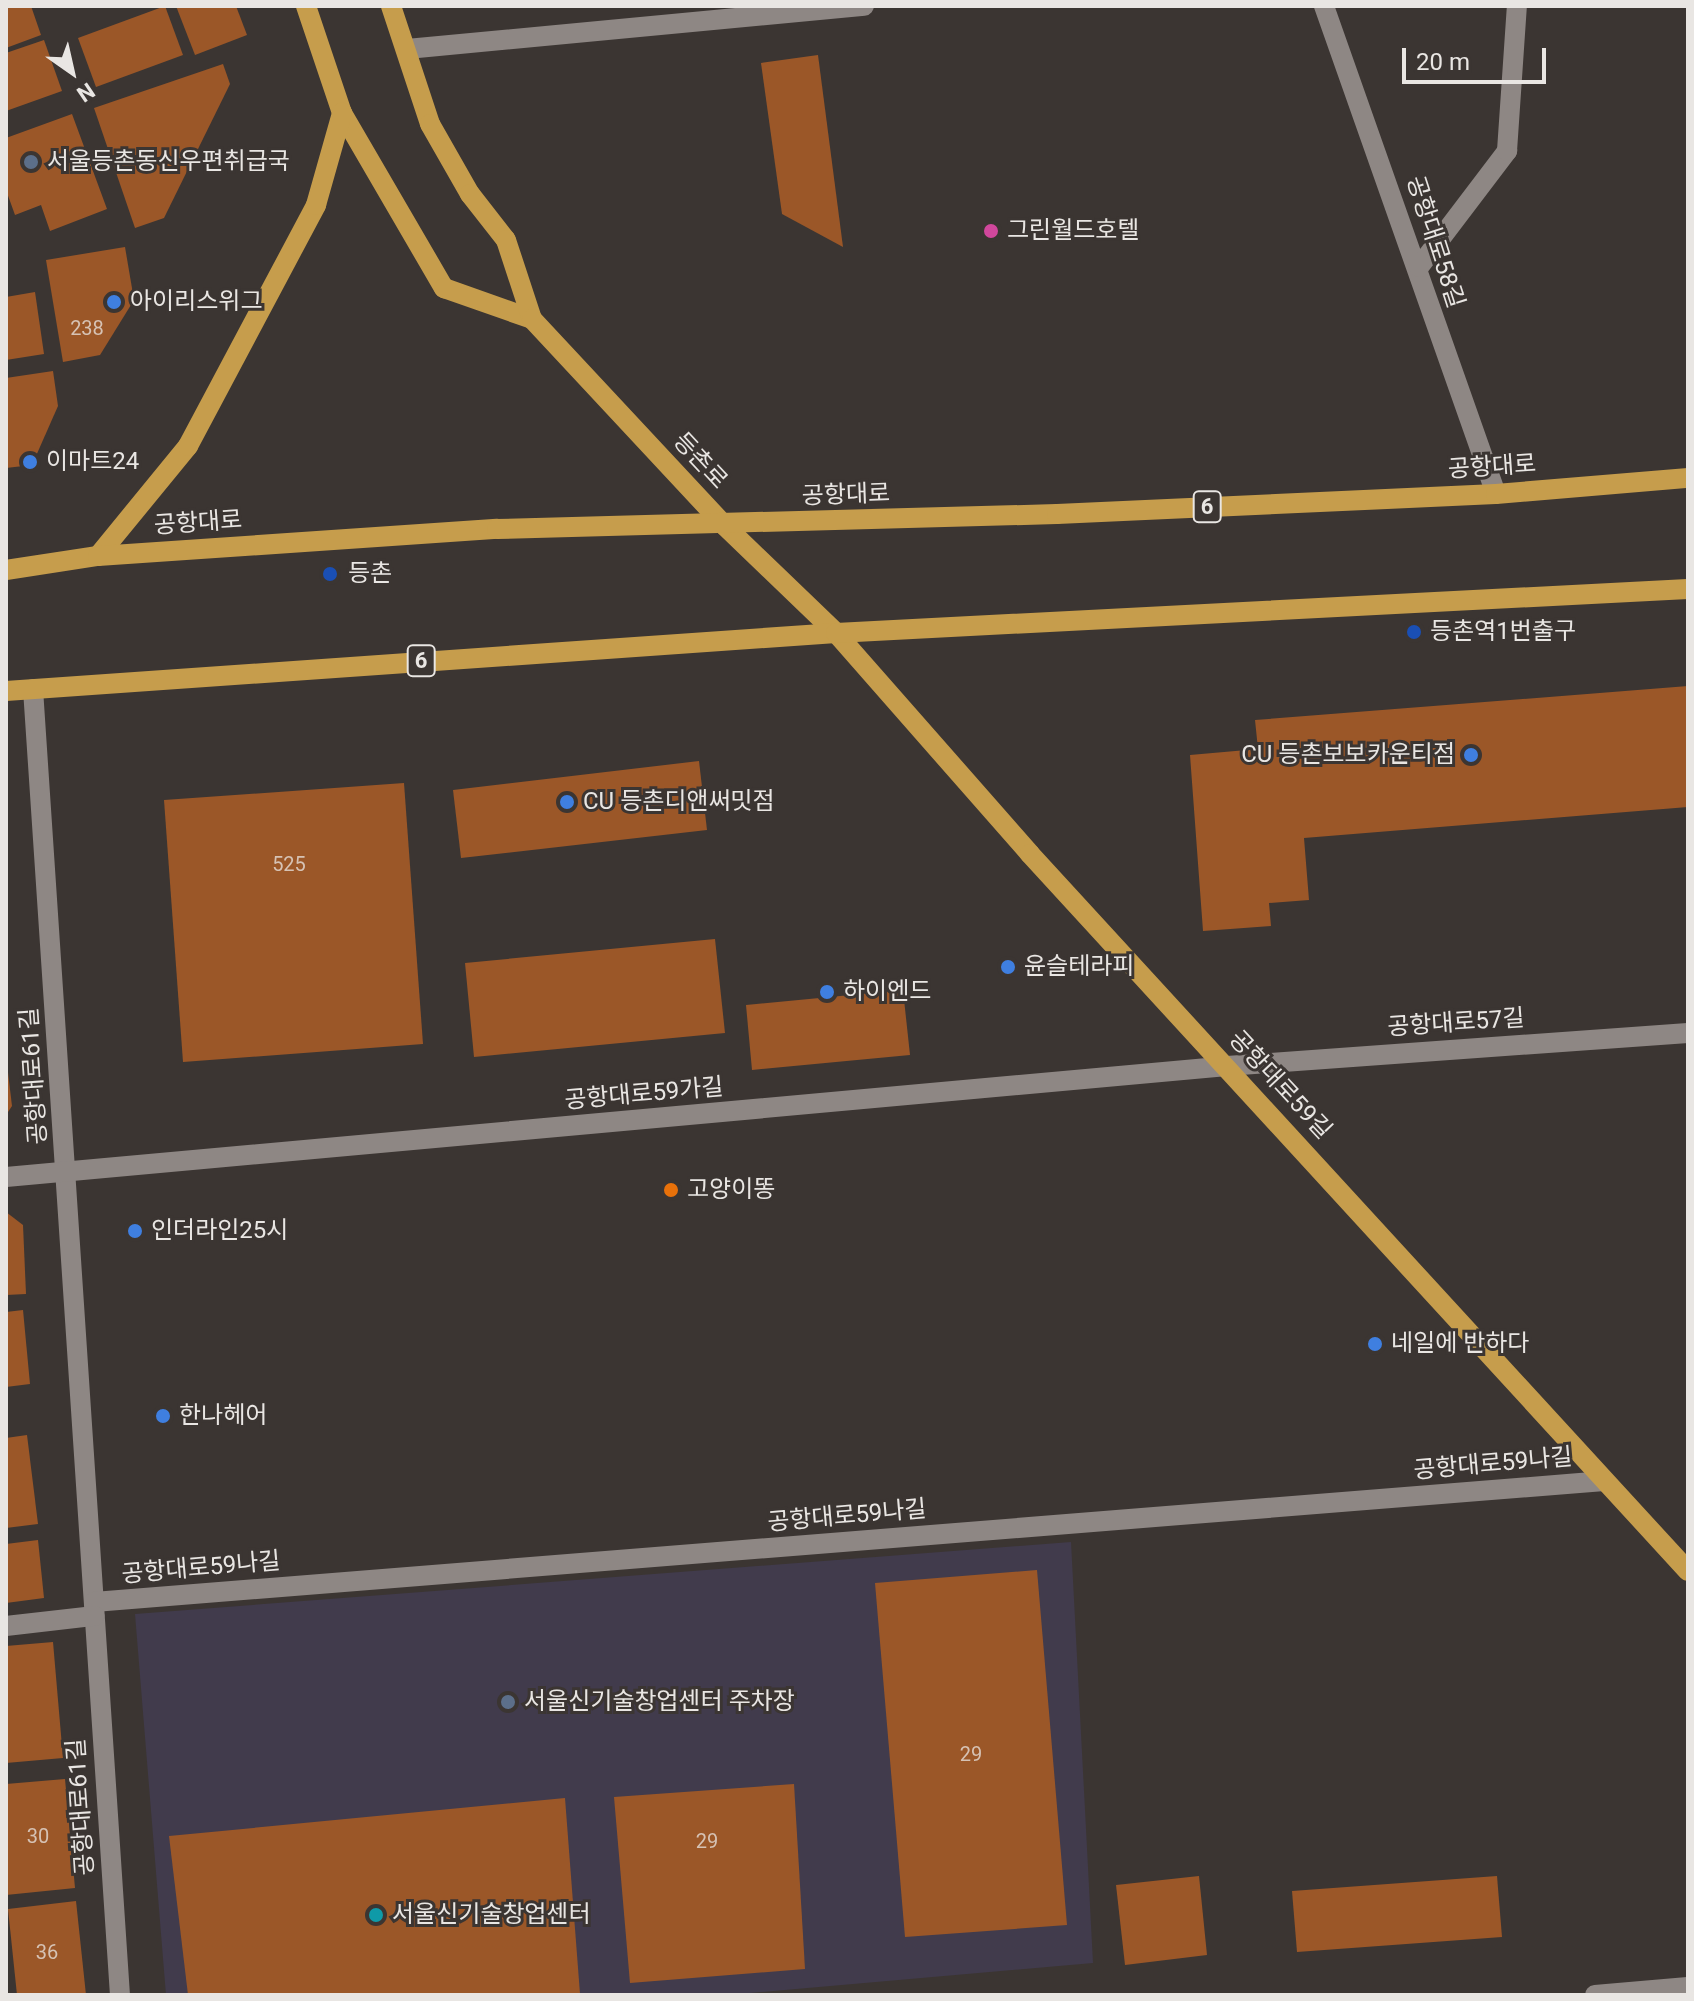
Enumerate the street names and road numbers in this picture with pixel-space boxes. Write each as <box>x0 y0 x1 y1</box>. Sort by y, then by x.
street label: 공항대로58길 <box>1400 172 1470 312</box>
street label: 등촌로 <box>667 427 733 495</box>
street label: 공항대로 <box>1447 450 1537 484</box>
street label: 공항대로 <box>801 479 891 511</box>
road number: 6 <box>1191 489 1223 525</box>
street label: 공항대로 <box>153 506 243 540</box>
road number: 6 <box>405 643 437 679</box>
street label: 공항대로57길 <box>1386 1004 1526 1042</box>
street label: 공항대로61길 <box>15 1006 53 1146</box>
street label: 공항대로59길 <box>1223 1025 1337 1145</box>
street label: 공항대로59가길 <box>563 1073 725 1115</box>
street label: 공항대로59나길 <box>1412 1443 1574 1485</box>
street label: 공항대로59나길 <box>766 1495 928 1537</box>
street label: 공항대로59나길 <box>120 1547 282 1589</box>
street label: 공항대로61길 <box>62 1737 100 1877</box>

